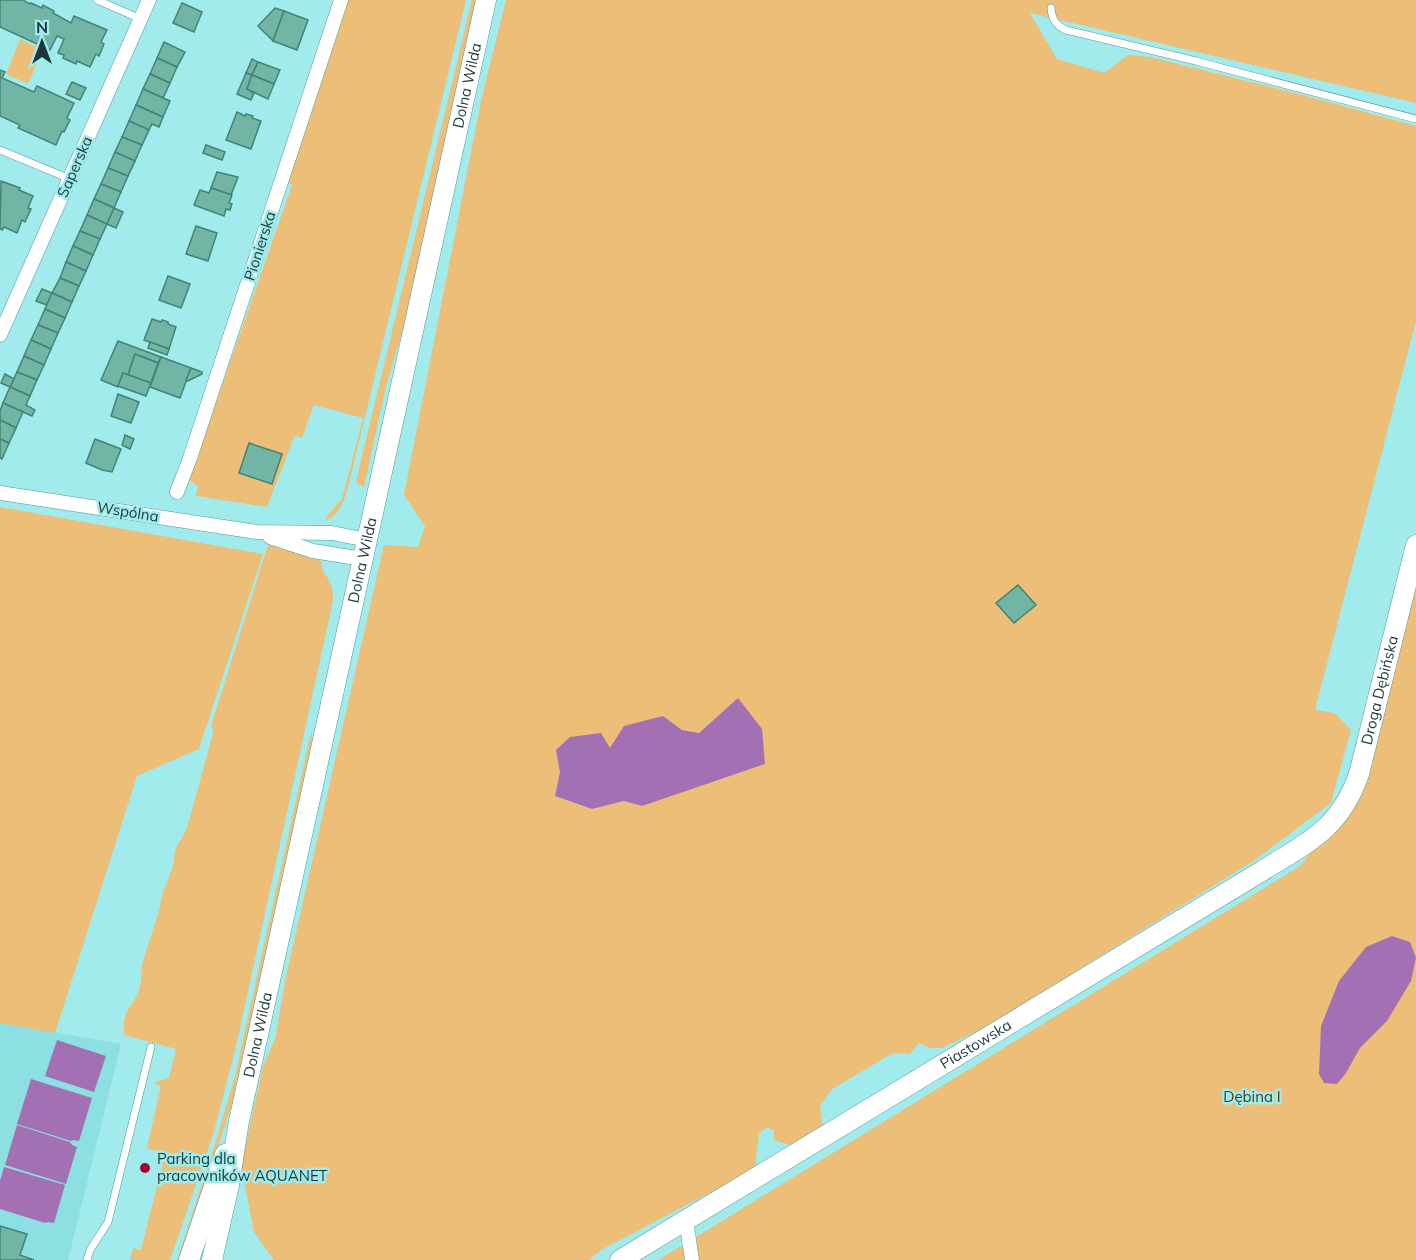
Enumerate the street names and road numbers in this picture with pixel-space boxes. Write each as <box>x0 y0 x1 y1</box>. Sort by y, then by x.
street label: Dolna Wilda <box>448 41 485 130</box>
street label: Saperska <box>53 133 96 200</box>
street label: Pionierska <box>239 209 280 283</box>
street label: Wspólna <box>96 497 160 526</box>
street label: Dolna Wilda <box>343 516 381 605</box>
street label: Droga Dębińska <box>1357 633 1402 747</box>
street label: Dolna Wilda <box>239 990 276 1079</box>
street label: Piastowska <box>936 1015 1015 1073</box>

